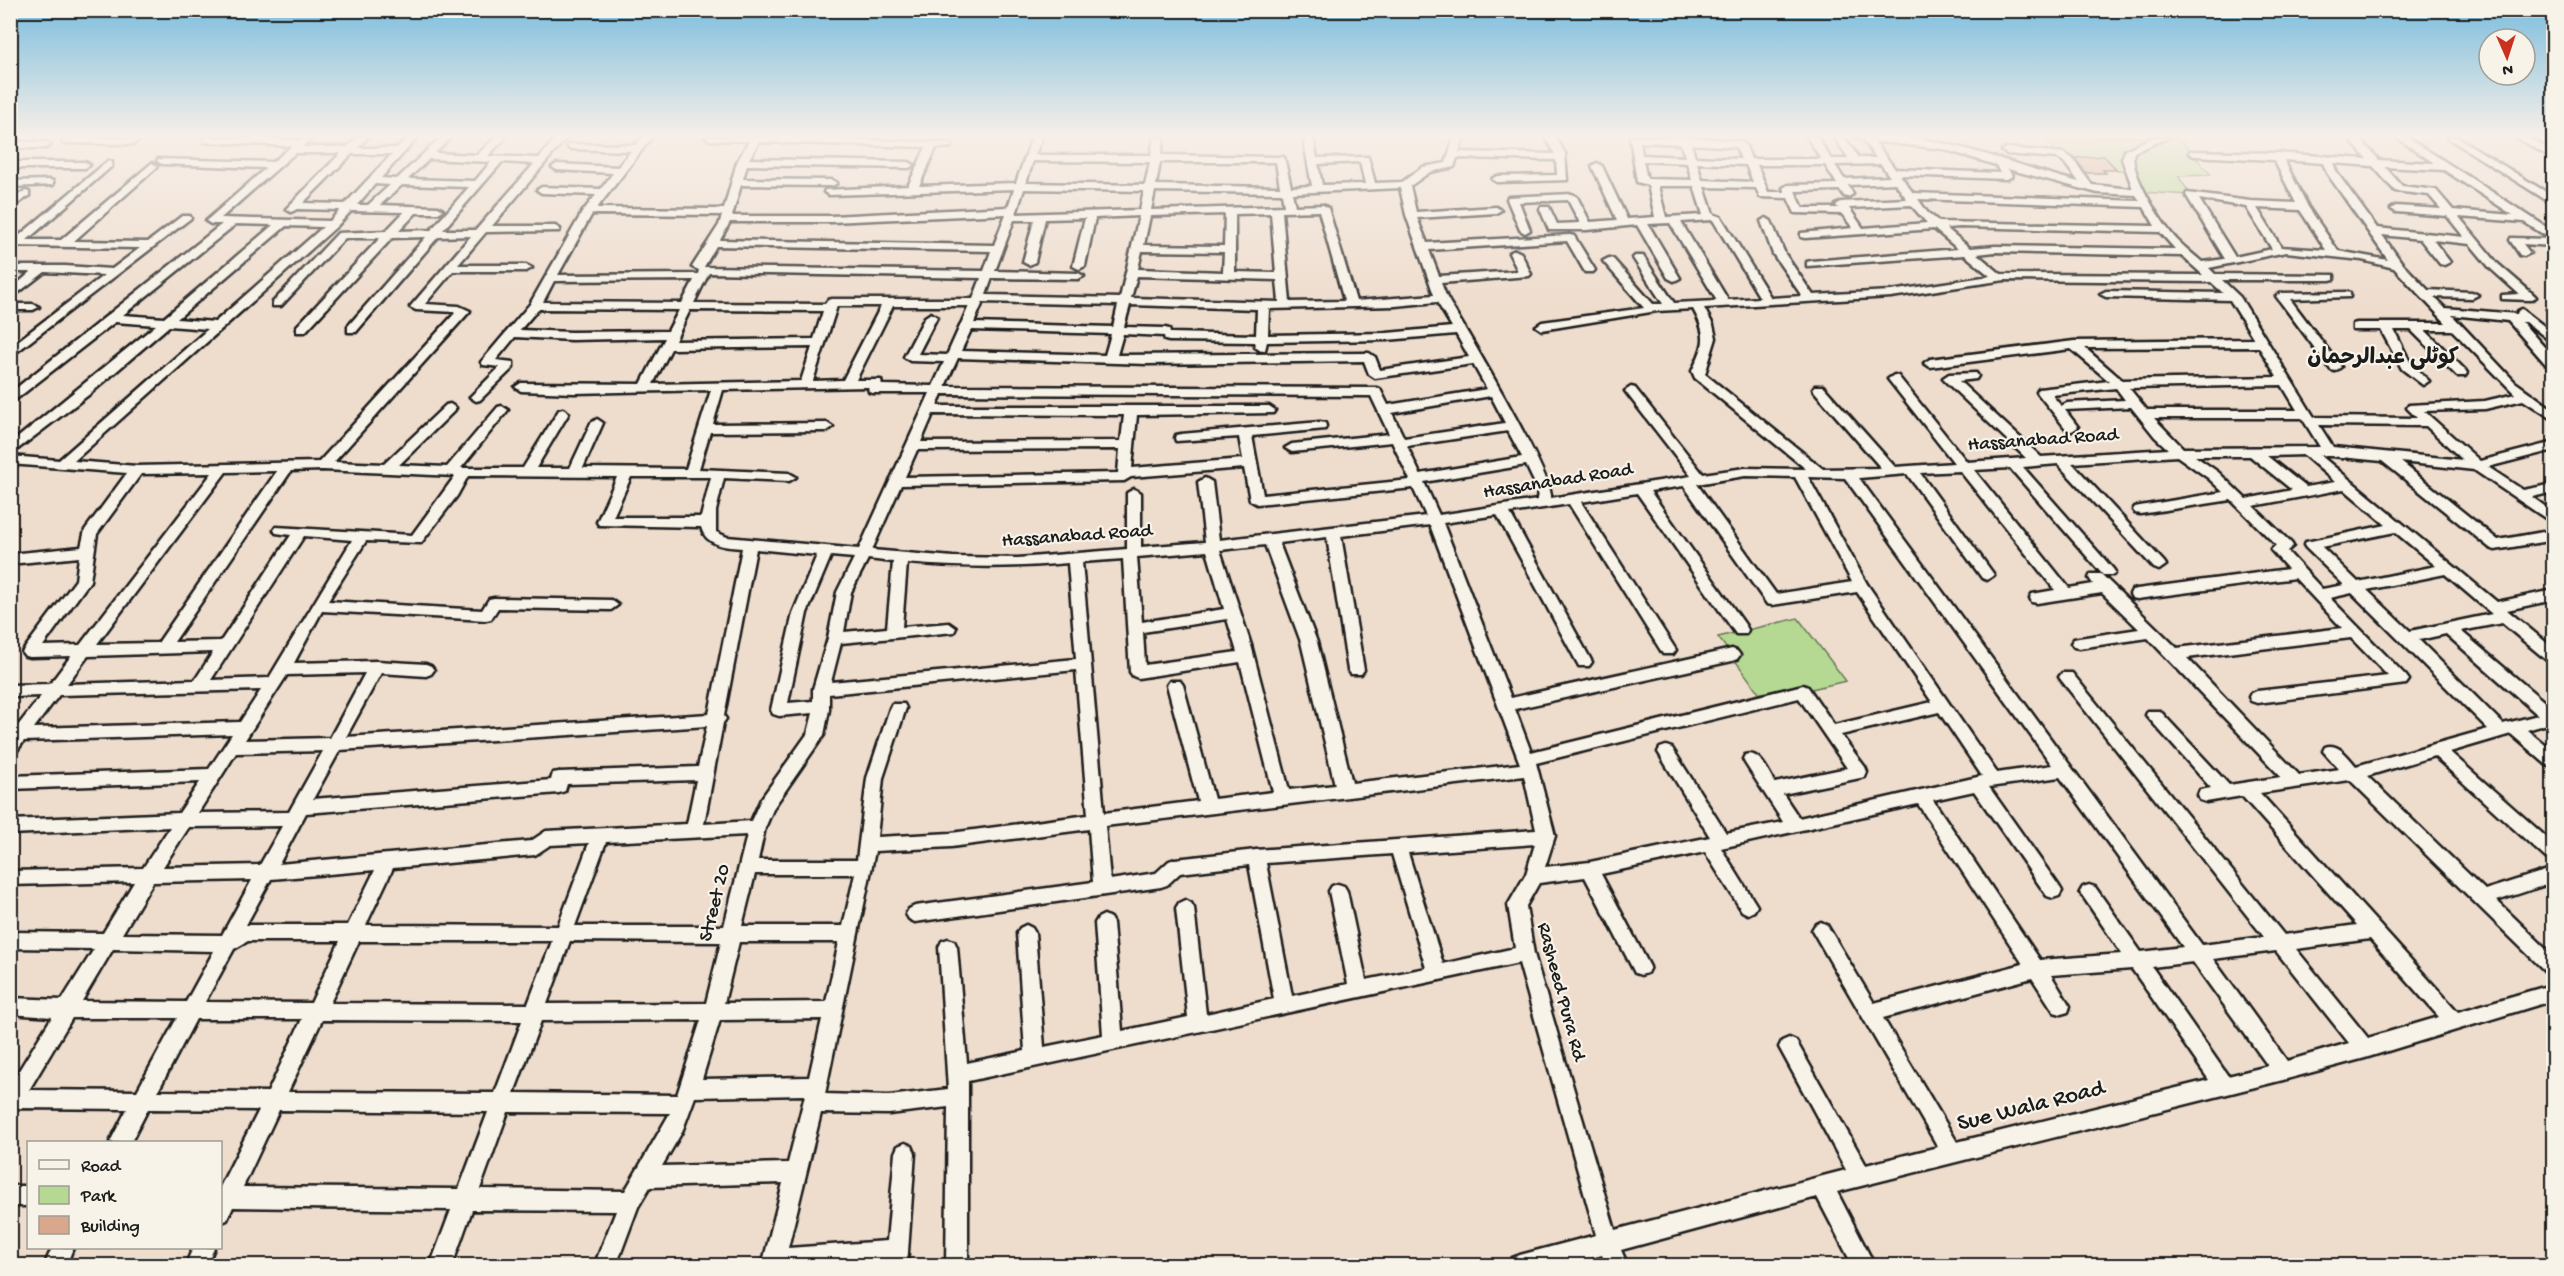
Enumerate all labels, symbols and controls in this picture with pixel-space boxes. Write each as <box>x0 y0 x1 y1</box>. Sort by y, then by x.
north arrow <box>2477 27 2537 87</box>
text: N <box>2501 59 2513 78</box>
district label: کوٹلی عبدالرحمان <box>2307 346 2459 372</box>
street label: Hassanabad Road <box>1967 424 2121 458</box>
street label: Hassanabad Road <box>1482 458 1636 505</box>
street label: Hassanabad Road <box>1001 520 1155 554</box>
street label: Street 20 <box>695 862 737 944</box>
street label: Rasheed Pura Rd <box>1530 920 1590 1066</box>
street label: Sue Wala Road <box>1954 1074 2110 1139</box>
legend <box>27 1141 222 1249</box>
text: Road <box>81 1157 122 1178</box>
text: Park <box>80 1187 117 1208</box>
text: Building <box>80 1217 140 1238</box>

